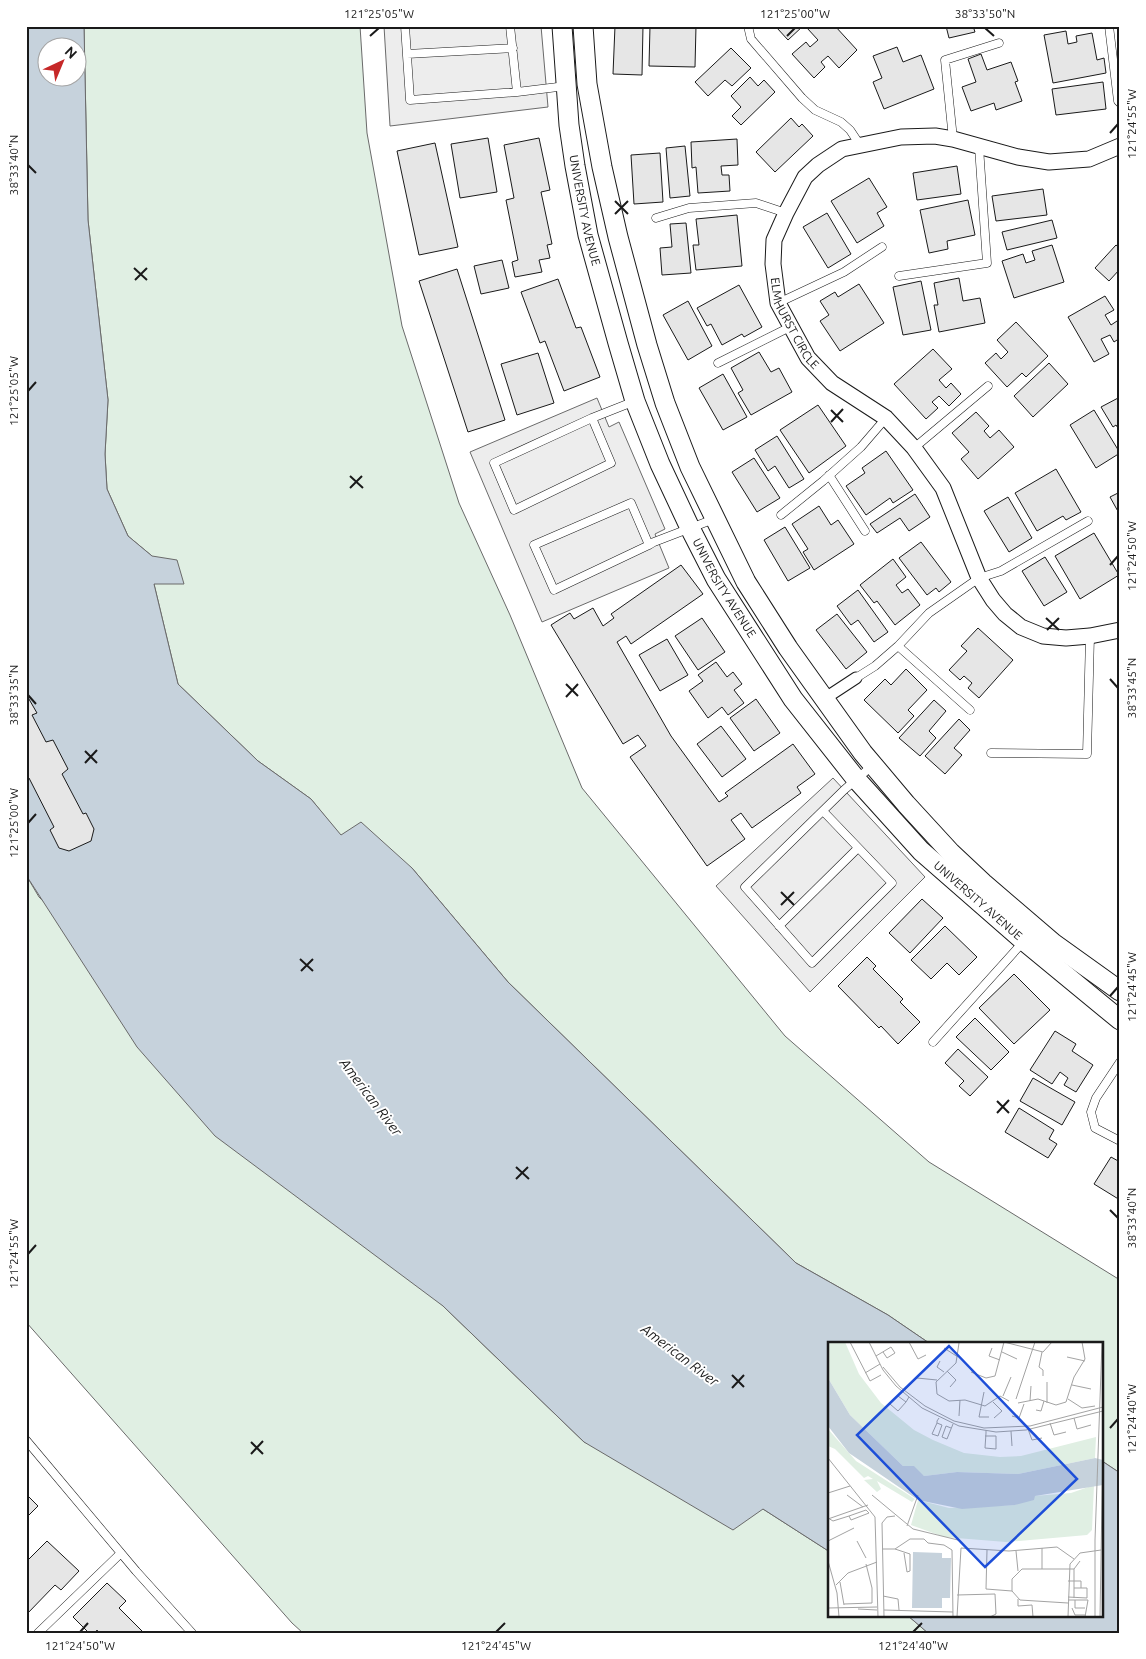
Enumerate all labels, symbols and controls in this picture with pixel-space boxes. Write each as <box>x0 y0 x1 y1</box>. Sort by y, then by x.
text: 121°25'05"W <box>344 7 414 20</box>
text: 121°25'00"W <box>760 7 830 20</box>
text: 38°33'50"N <box>955 7 1015 20</box>
north arrow <box>38 38 88 88</box>
text: N <box>62 43 80 62</box>
text: 121°24'55"W <box>1125 89 1138 159</box>
text: 38°33'40"N <box>7 135 20 195</box>
street label: UNIVERSITY AVENUE <box>567 154 603 267</box>
street label: ELMHURST CIRCLE <box>769 277 822 372</box>
text: 121°25'05"W <box>7 356 20 426</box>
text: 121°24'50"W <box>1125 521 1138 591</box>
street label: UNIVERSITY AVENUE <box>690 536 759 640</box>
text: 38°33'45"N <box>1125 658 1138 718</box>
text: 38°33'35"N <box>7 665 20 725</box>
text: 121°25'00"W <box>7 788 20 858</box>
street label: UNIVERSITY AVENUE <box>931 858 1025 942</box>
text: 121°24'45"W <box>1125 952 1138 1022</box>
water label: American River <box>336 1054 406 1139</box>
text: 38°33'40"N <box>1125 1188 1138 1248</box>
text: 121°24'55"W <box>7 1219 20 1289</box>
water label: American River <box>637 1320 722 1390</box>
inset map <box>828 1342 1104 1616</box>
text: 121°24'40"W <box>1125 1384 1138 1454</box>
text: 121°24'50"W <box>45 1639 115 1652</box>
text: 121°24'45"W <box>461 1639 531 1652</box>
text: 121°24'40"W <box>878 1639 948 1652</box>

